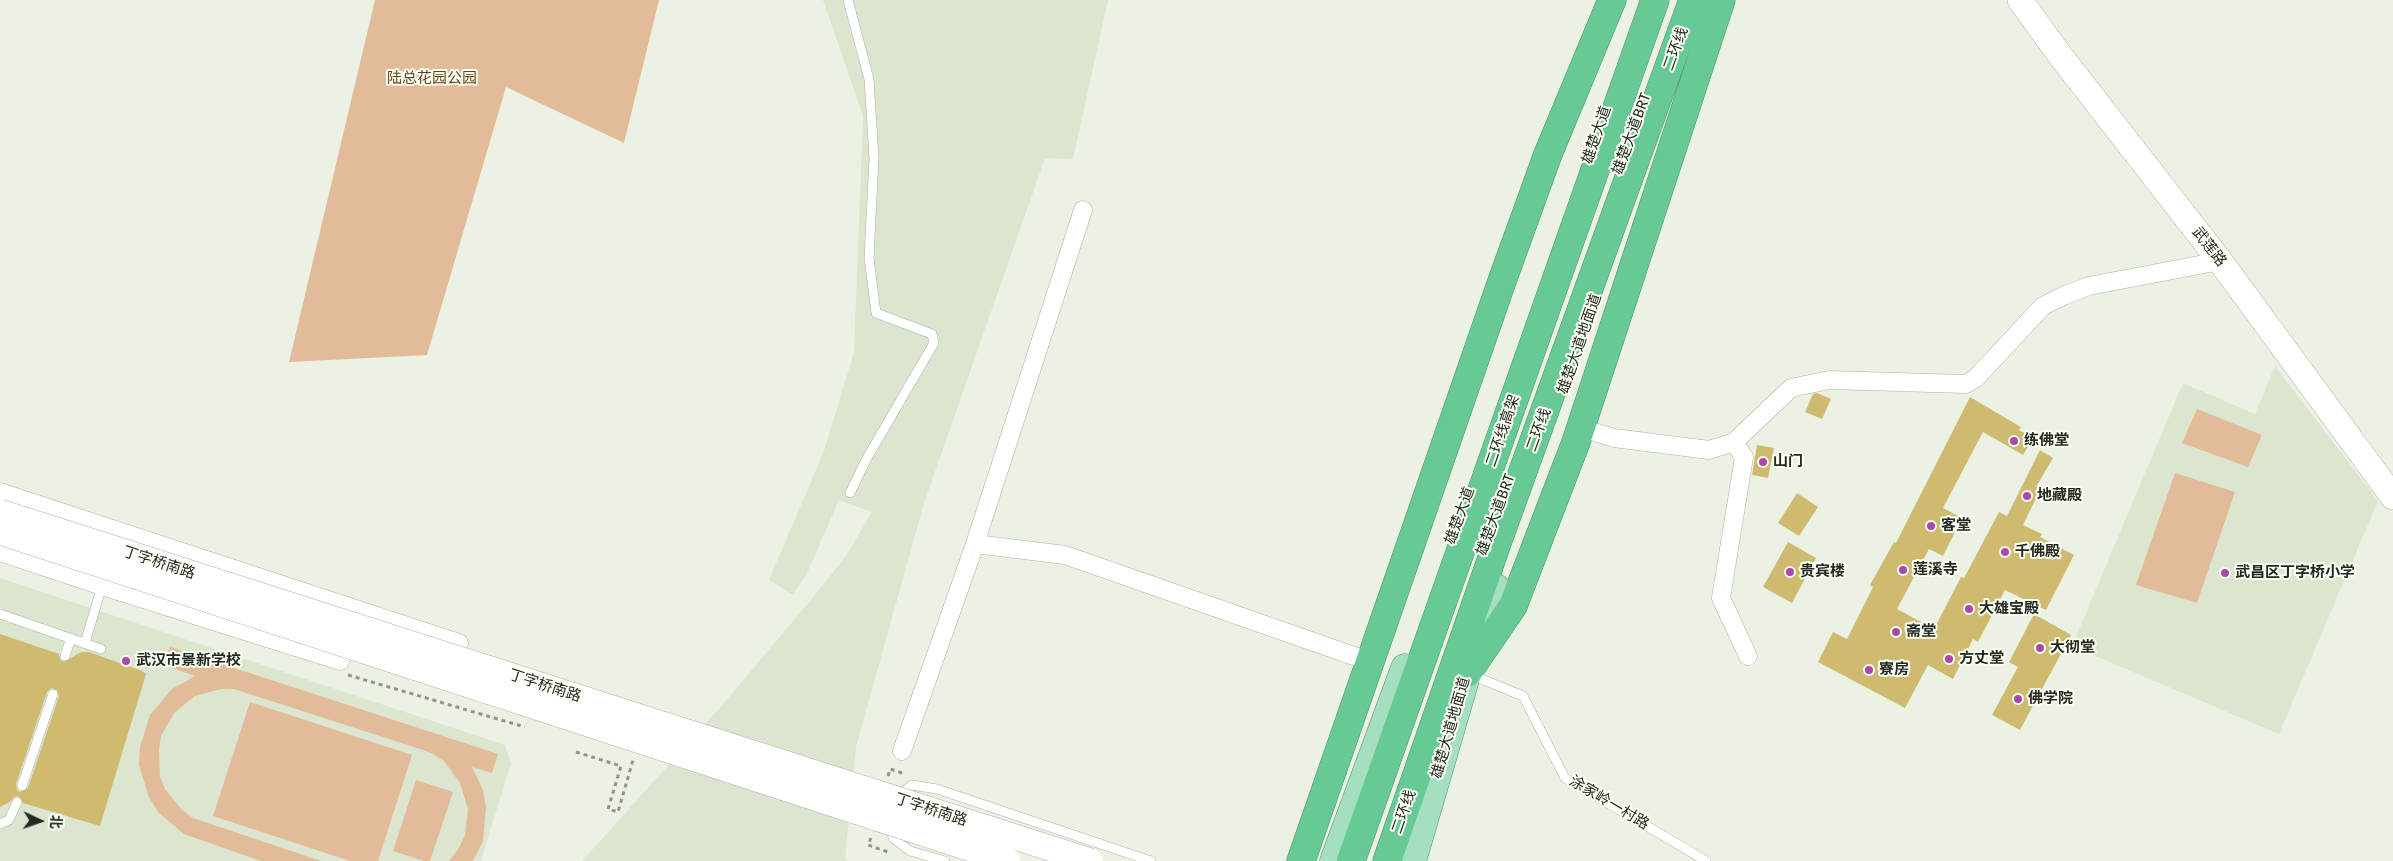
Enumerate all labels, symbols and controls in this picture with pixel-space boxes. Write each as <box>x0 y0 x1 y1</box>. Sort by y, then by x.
street label: 二环线 <box>1660 25 1692 73</box>
park label: 陆总花园公园 <box>387 70 477 88</box>
street label: 雄楚大道BRT <box>1609 91 1655 177</box>
street label: 雄楚大道 <box>1579 104 1615 166</box>
street label: 武莲路 <box>2188 224 2230 270</box>
street label: 雄楚大道地面道 <box>1554 291 1606 397</box>
street label: 二环线高架 <box>1482 393 1524 469</box>
street label: 二环线 <box>1523 406 1555 454</box>
place label: 练佛堂 <box>2024 432 2069 450</box>
marker: 练佛堂 <box>2008 435 2020 447</box>
place label: 山门 <box>1773 453 1803 471</box>
marker: 山门 <box>1757 456 1769 468</box>
street label: 雄楚大道BRT <box>1473 472 1519 558</box>
street label: 雄楚大道 <box>1441 485 1479 547</box>
place label: 地藏殿 <box>2037 487 2082 505</box>
marker: 地藏殿 <box>2021 490 2033 502</box>
place label: 客堂 <box>1941 517 1971 535</box>
marker: 客堂 <box>1925 520 1937 532</box>
street label: 丁字桥南路 <box>121 543 197 583</box>
place label: 千佛殿 <box>2015 543 2060 561</box>
marker: 千佛殿 <box>1999 546 2011 558</box>
place label: 莲溪寺 <box>1913 561 1958 579</box>
place label: 贵宾楼 <box>1800 563 1845 581</box>
marker: 莲溪寺 <box>1897 564 1909 576</box>
place label: 武昌区丁字桥小学 <box>2235 564 2355 582</box>
marker: 贵宾楼 <box>1784 566 1796 578</box>
marker: 武昌区丁字桥小学 <box>2219 567 2231 579</box>
place label: 大雄宝殿 <box>1979 600 2039 618</box>
marker: 大雄宝殿 <box>1963 603 1975 615</box>
place label: 斋堂 <box>1906 623 1936 641</box>
marker: 斋堂 <box>1890 626 1902 638</box>
place label: 大彻堂 <box>2050 639 2095 657</box>
marker: 大彻堂 <box>2034 642 2046 654</box>
place label: 方丈堂 <box>1959 650 2004 668</box>
place label: 武汉市景新学校 <box>136 652 241 670</box>
marker: 方丈堂 <box>1943 653 1955 665</box>
marker: 武汉市景新学校 <box>120 655 132 667</box>
place label: 寮房 <box>1879 661 1909 679</box>
marker: 寮房 <box>1863 664 1875 676</box>
street label: 丁字桥南路 <box>507 666 583 706</box>
street label: 雄楚大道地面道 <box>1428 675 1474 781</box>
place label: 佛学院 <box>2028 690 2073 708</box>
marker: 佛学院 <box>2012 693 2024 705</box>
street label: 涂家岭一村路 <box>1566 772 1652 834</box>
street label: 二环线 <box>1388 788 1420 836</box>
street label: 丁字桥南路 <box>893 790 969 830</box>
north arrow <box>15 796 65 846</box>
text: 北 <box>47 814 64 829</box>

